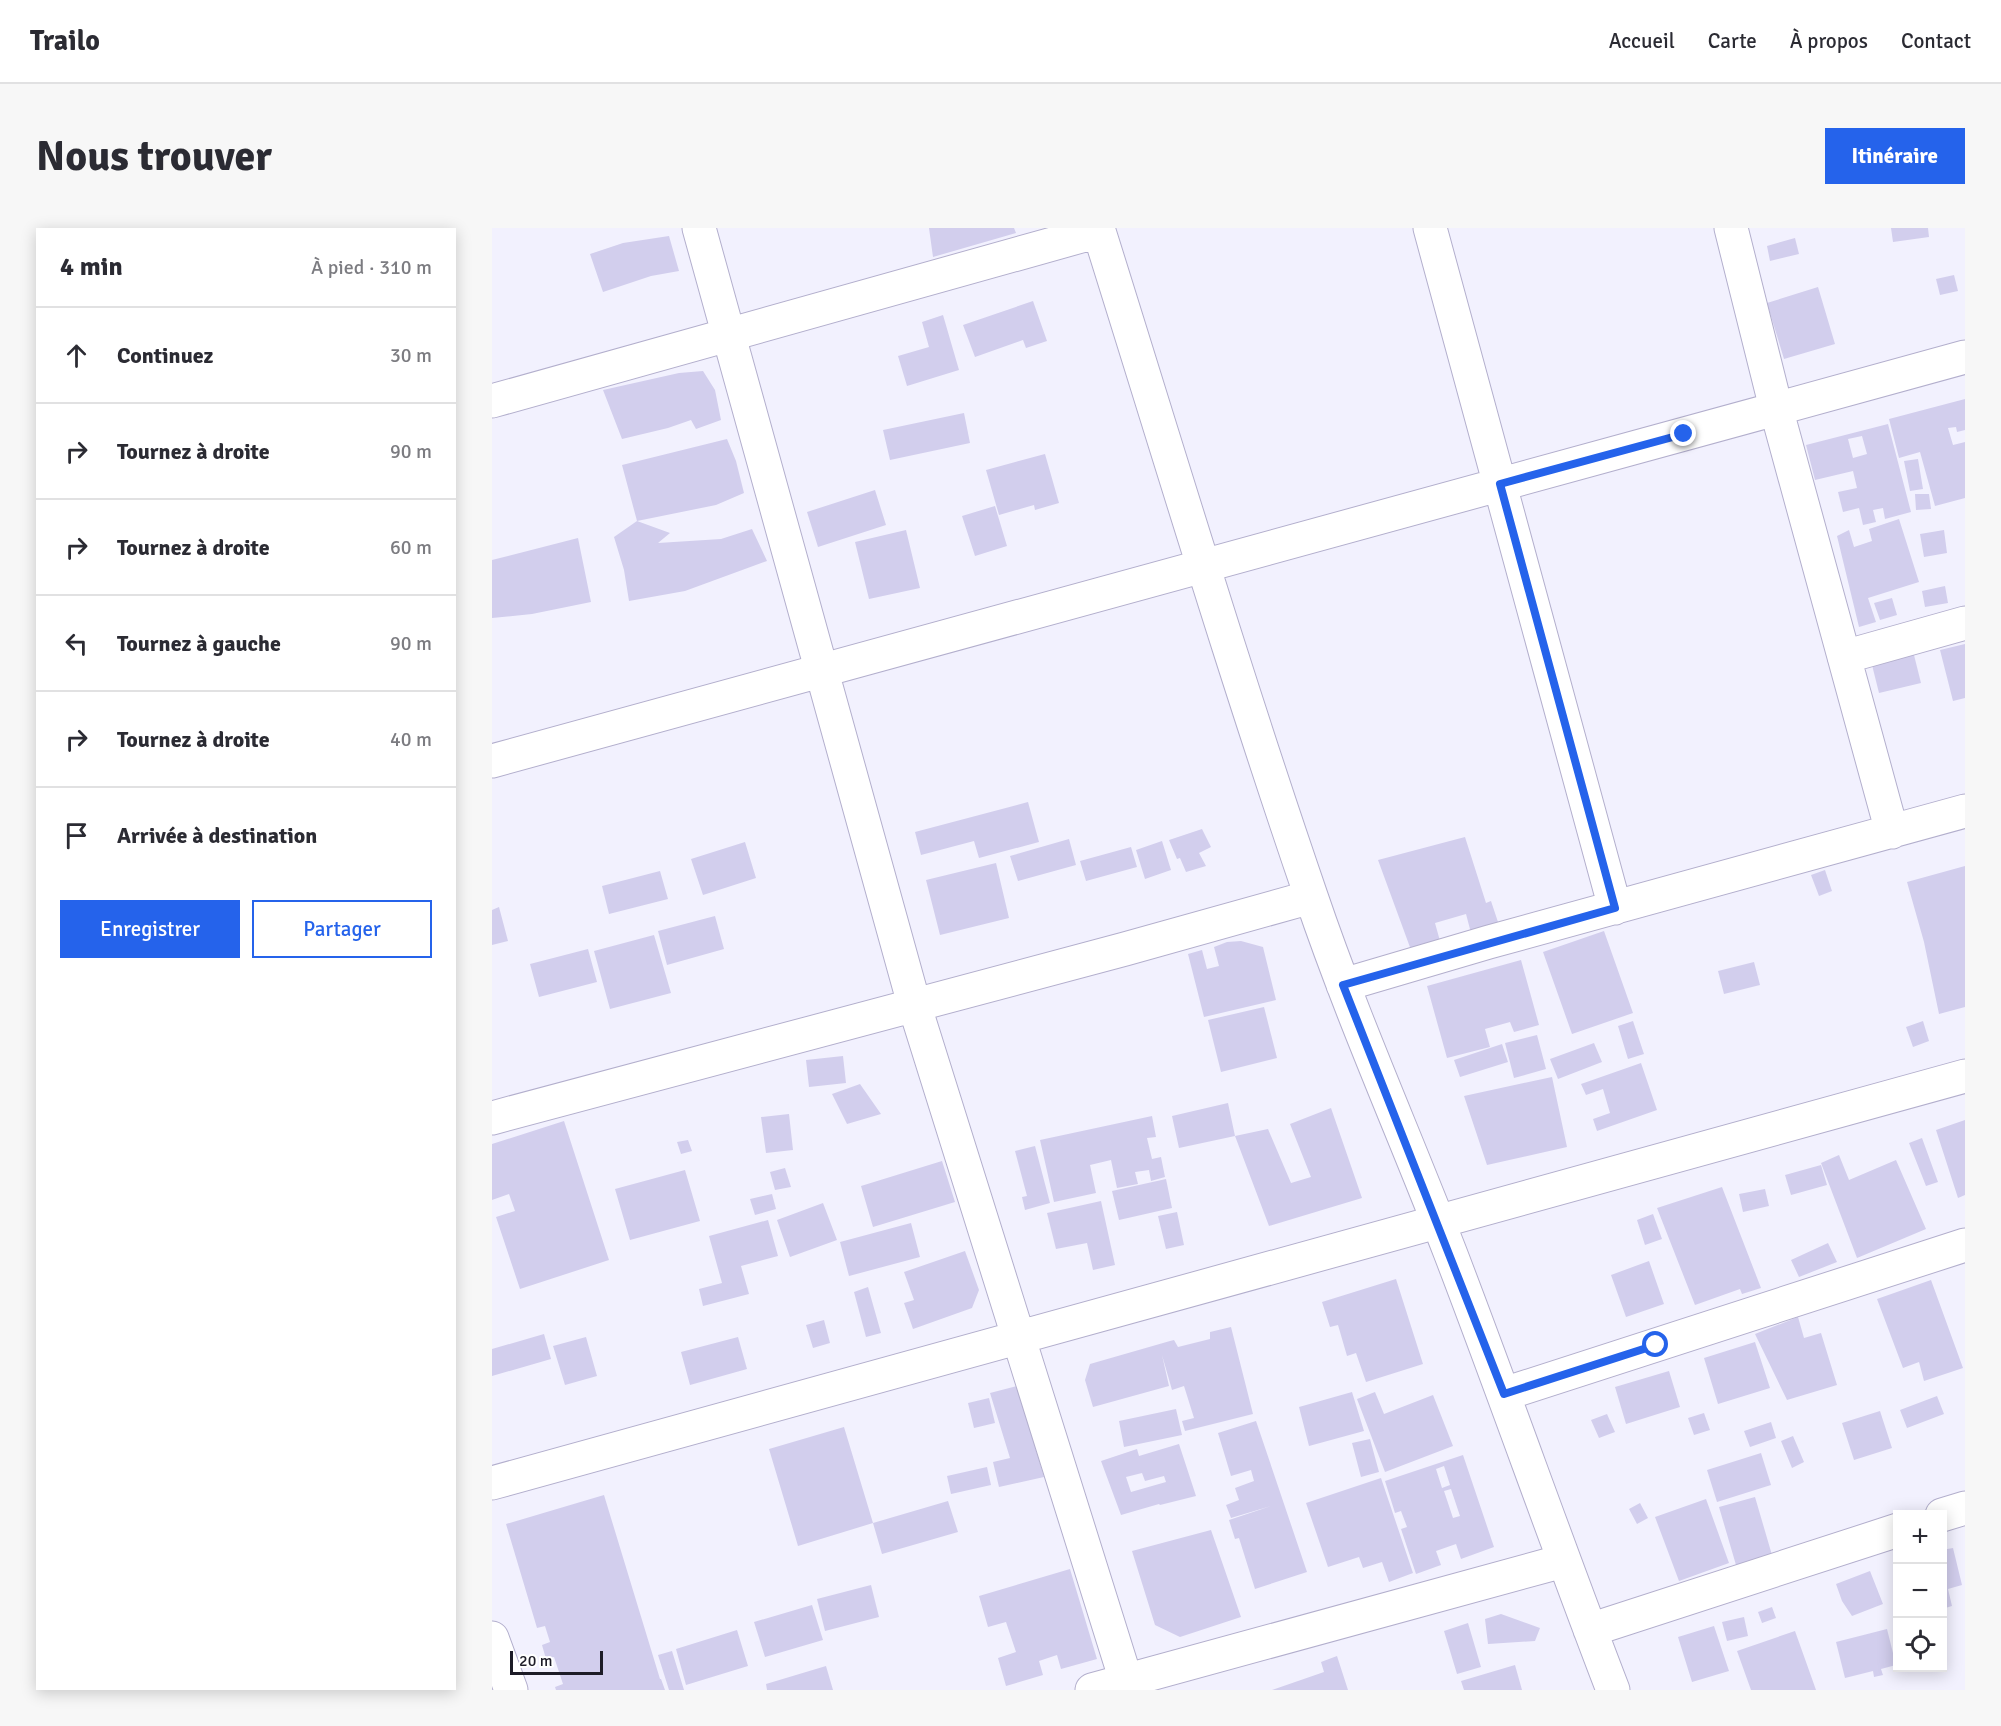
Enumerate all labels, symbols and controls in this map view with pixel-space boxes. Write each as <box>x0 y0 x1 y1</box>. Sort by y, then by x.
text: Trailo <box>30 24 100 58</box>
text: Accueil <box>1609 28 1675 54</box>
text: Carte <box>1708 28 1757 54</box>
text: À propos <box>1790 28 1868 54</box>
text: Contact <box>1901 28 1971 54</box>
button: Itinéraire <box>1825 128 1965 184</box>
text: Nous trouver <box>36 131 272 182</box>
text: 4 min <box>60 251 123 283</box>
text: À pied · 310 m <box>311 255 432 280</box>
icon: ahead <box>60 339 93 372</box>
text: Continuez <box>117 342 213 369</box>
text: 30 m <box>390 343 432 368</box>
route end <box>1670 420 1696 446</box>
icon: right <box>60 435 93 468</box>
text: Tournez à droite <box>117 438 270 465</box>
text: 90 m <box>390 439 432 464</box>
icon: right <box>60 531 93 564</box>
text: Tournez à droite <box>117 534 270 561</box>
text: 60 m <box>390 535 432 560</box>
icon: left <box>60 627 93 660</box>
text: Tournez à gauche <box>117 630 281 657</box>
text: 90 m <box>390 631 432 656</box>
icon: right <box>60 723 93 756</box>
text: Tournez à droite <box>117 726 270 753</box>
text: 40 m <box>390 727 432 752</box>
icon: arrive <box>60 819 93 852</box>
text: Arrivée à destination <box>117 822 317 849</box>
button: Enregistrer <box>60 900 240 958</box>
button: Partager <box>252 900 432 958</box>
route start <box>1642 1331 1668 1357</box>
map controls <box>1893 1510 1947 1672</box>
button: + <box>1893 1510 1947 1564</box>
button: − <box>1893 1564 1947 1618</box>
button: locate <box>1893 1618 1947 1672</box>
scale bar <box>510 1648 603 1676</box>
text: 20 m <box>519 1651 553 1671</box>

